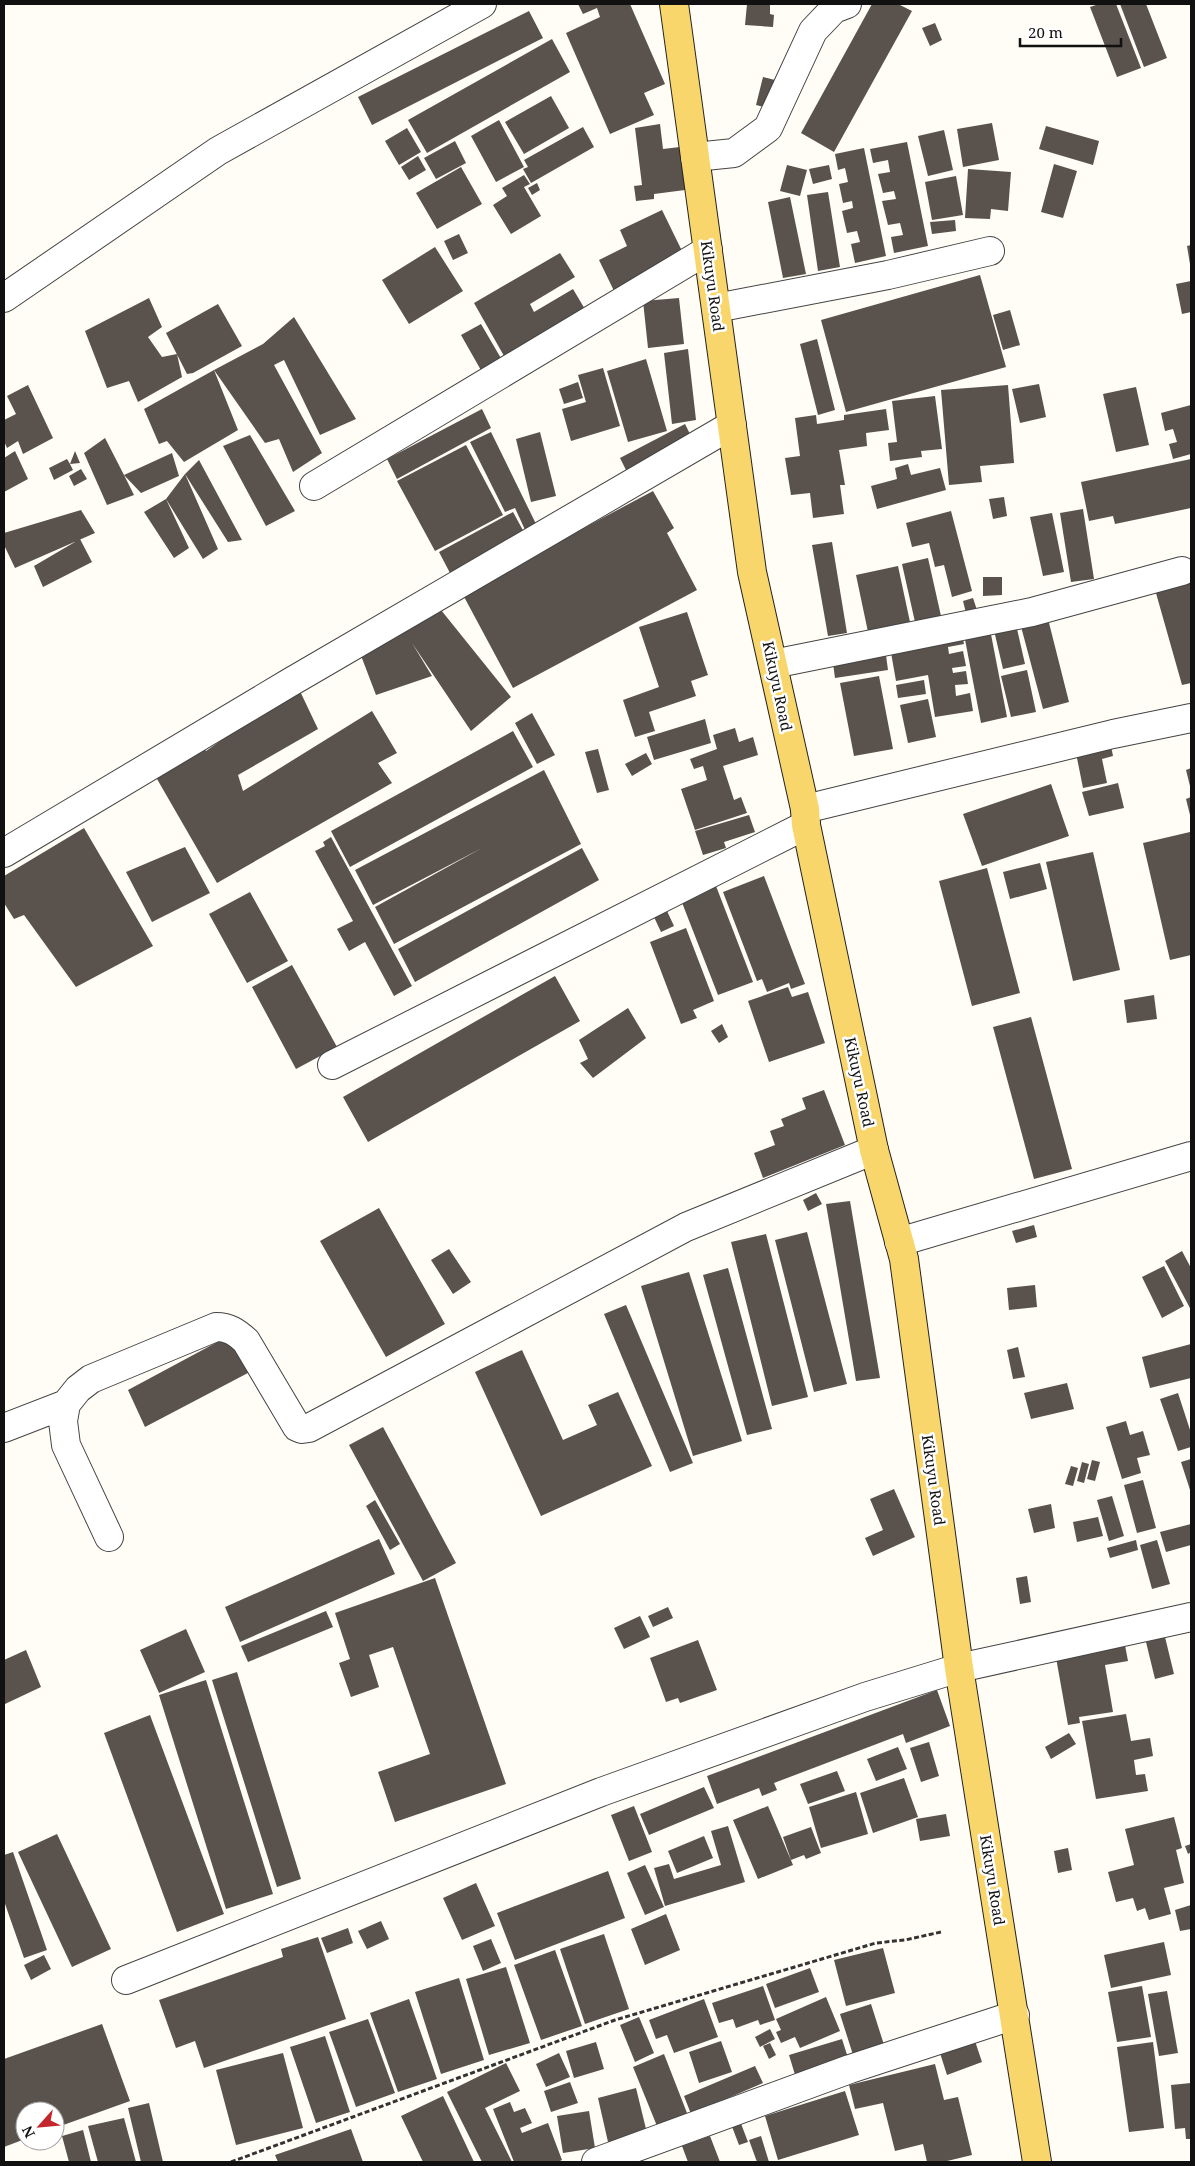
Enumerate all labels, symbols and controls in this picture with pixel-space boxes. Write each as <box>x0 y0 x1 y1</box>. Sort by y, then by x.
scale bar <box>1020 15 1121 47</box>
text: 20 m <box>1028 22 1063 42</box>
street label: Kikuyu Road <box>697 239 729 333</box>
street label: Kikuyu Road <box>759 639 797 733</box>
street label: Kikuyu Road <box>841 1035 879 1129</box>
street label: Kikuyu Road <box>918 1433 950 1527</box>
street label: Kikuyu Road <box>976 1833 1010 1927</box>
north arrow <box>15 2101 65 2151</box>
text: N <box>17 2123 39 2141</box>

